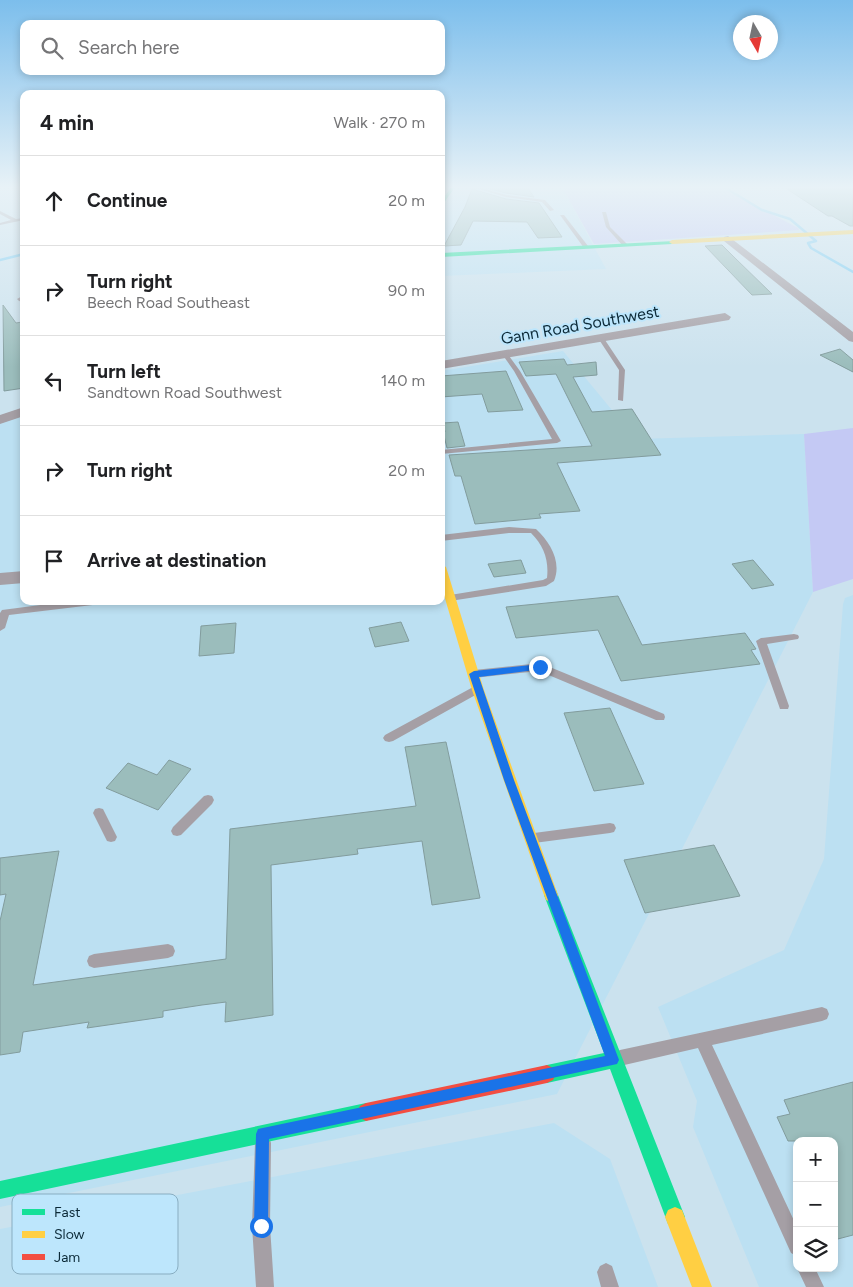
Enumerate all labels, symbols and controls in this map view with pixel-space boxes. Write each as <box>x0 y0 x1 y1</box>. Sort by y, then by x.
north arrow <box>733 15 778 60</box>
search box <box>20 20 445 75</box>
icon: search <box>38 34 66 62</box>
text: Search here <box>78 36 180 59</box>
text: 4 min <box>40 110 94 135</box>
text: Walk · 270 m <box>334 113 425 132</box>
icon: ahead <box>40 187 68 215</box>
text: Continue <box>87 189 167 212</box>
text: 20 m <box>388 191 425 210</box>
text: Turn right <box>87 270 173 293</box>
icon: right <box>40 277 68 305</box>
text: 90 m <box>388 281 425 300</box>
text: Beech Road Southeast <box>87 293 250 312</box>
street label: Gann Road Southwest <box>499 302 661 348</box>
text: Turn left <box>87 360 161 383</box>
icon: left <box>40 367 68 395</box>
text: 140 m <box>381 371 425 390</box>
text: Sandtown Road Southwest <box>87 383 282 402</box>
icon: right <box>40 457 68 485</box>
text: Turn right <box>87 459 173 482</box>
text: 20 m <box>388 461 425 480</box>
icon: arrive <box>40 547 68 575</box>
text: Arrive at destination <box>87 549 266 572</box>
route end <box>529 656 552 679</box>
map controls <box>793 1137 838 1272</box>
button: + <box>793 1137 838 1182</box>
button: − <box>793 1182 838 1227</box>
legend <box>12 1194 178 1274</box>
text: Fast <box>54 1204 80 1221</box>
route start <box>250 1215 273 1238</box>
text: Slow <box>54 1226 85 1243</box>
button: layers <box>793 1227 838 1272</box>
text: Jam <box>54 1249 80 1266</box>

